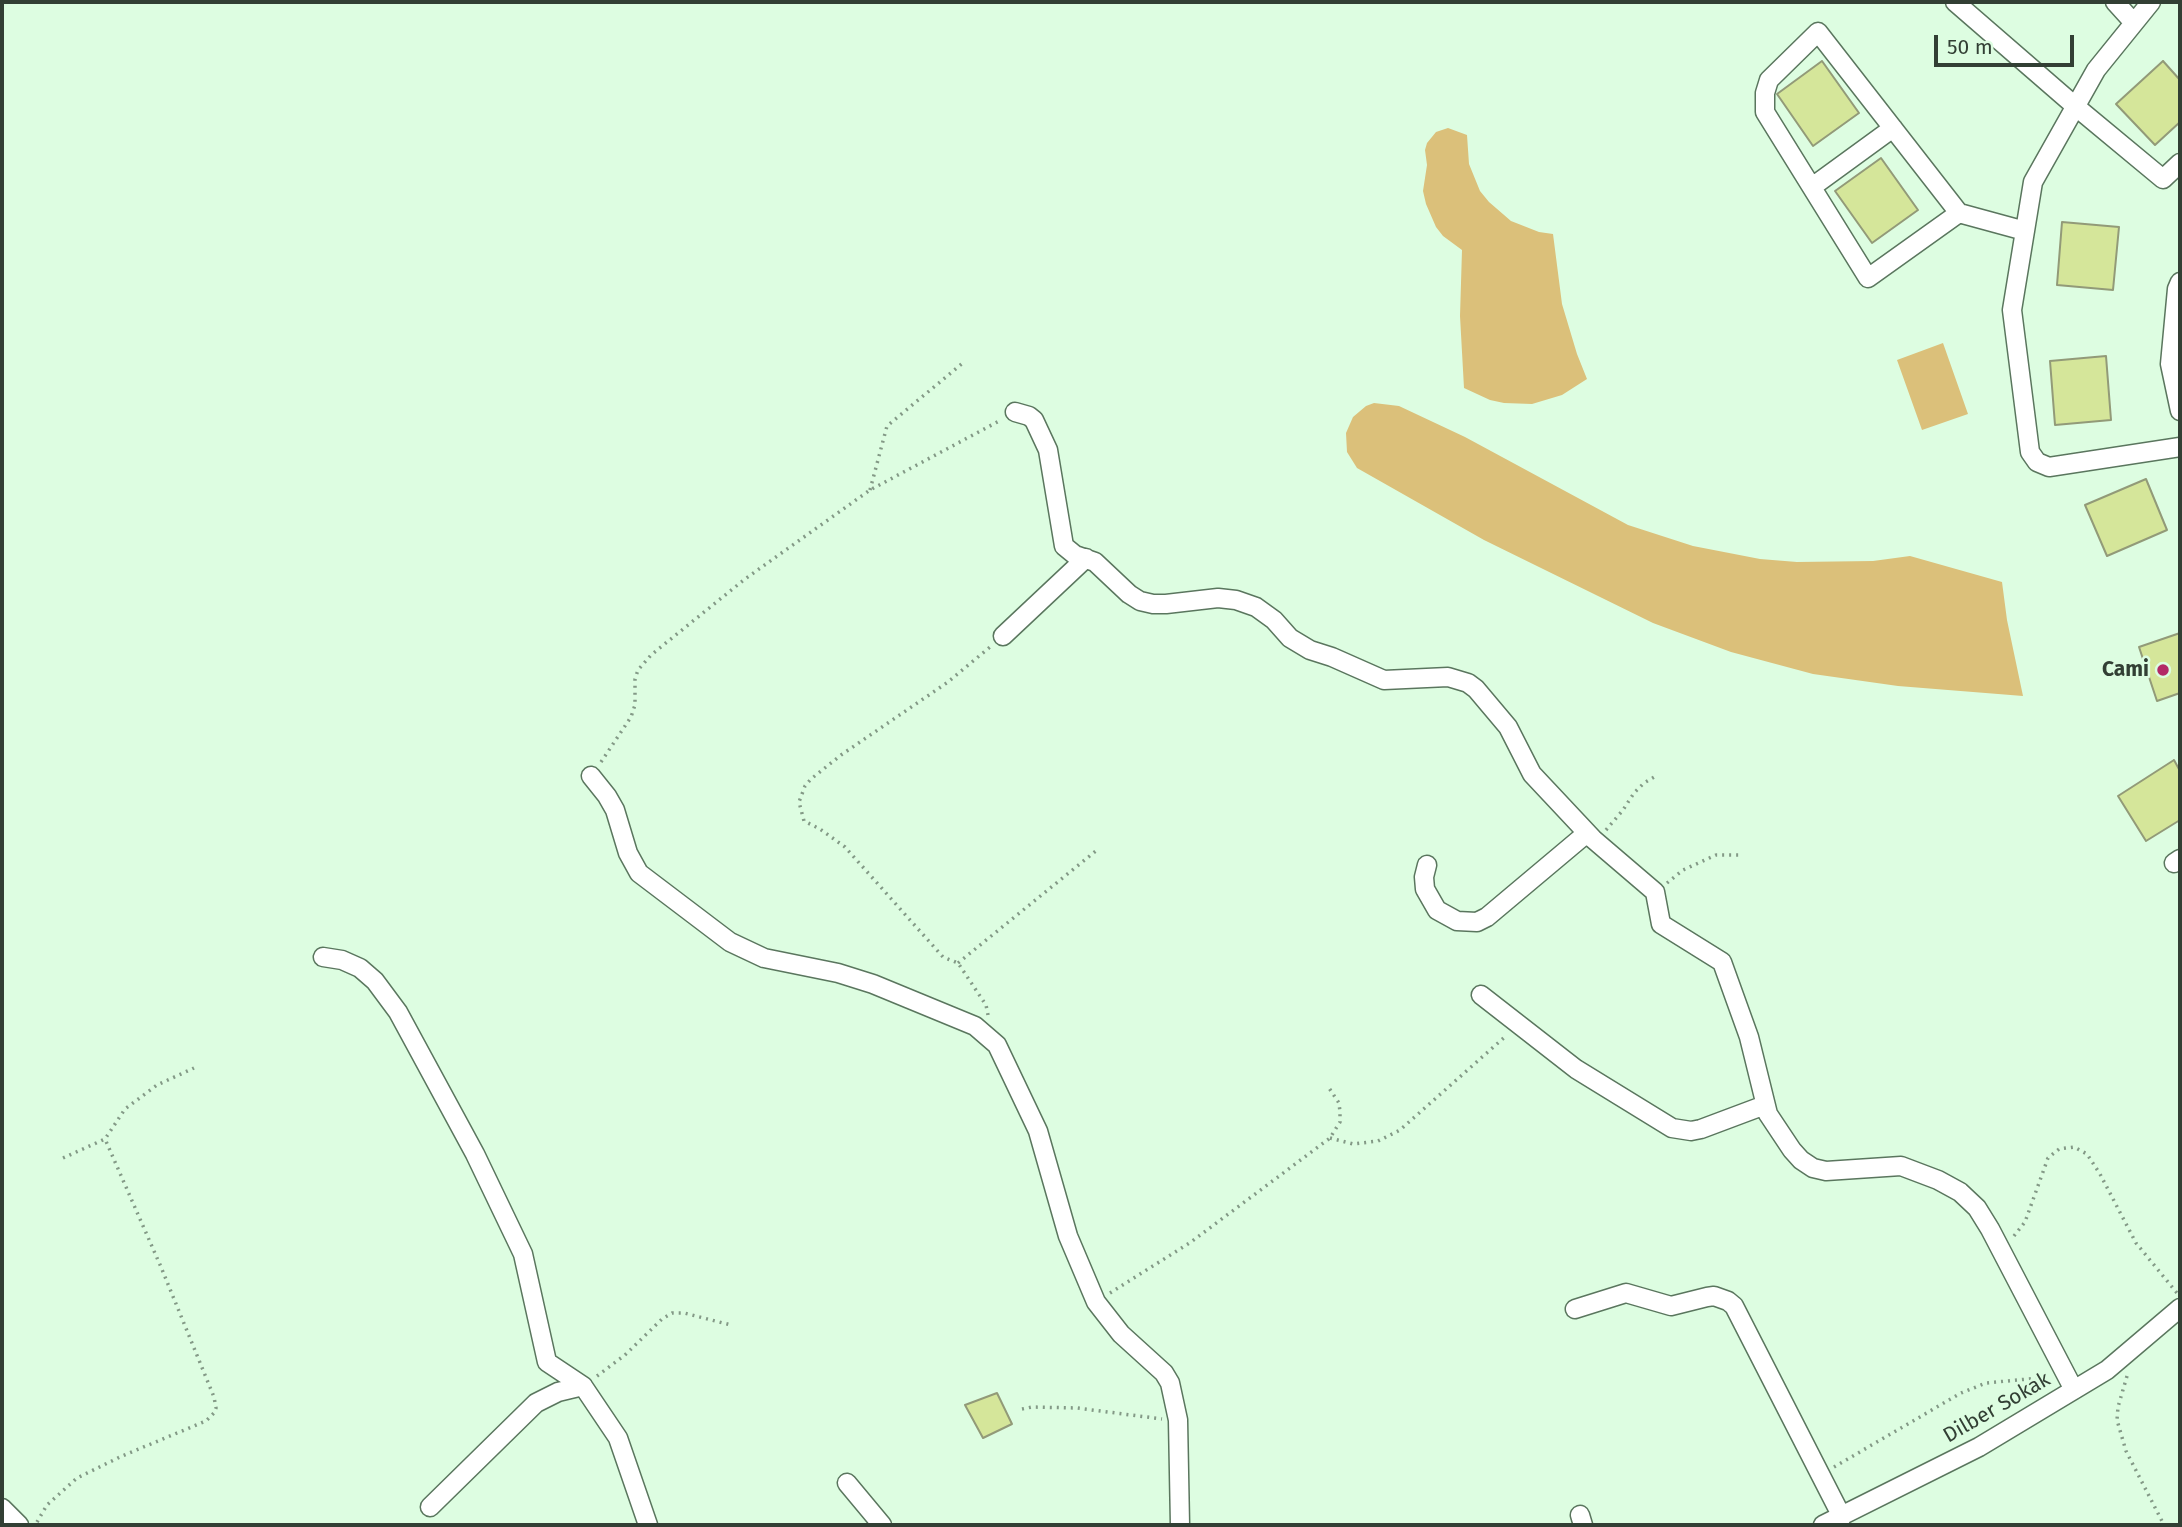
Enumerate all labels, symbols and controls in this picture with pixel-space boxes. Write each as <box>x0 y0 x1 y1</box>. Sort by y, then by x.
scale bar <box>1937 21 2077 65</box>
text: 50 m <box>1947 34 1993 60</box>
place label: Cami <box>2102 657 2149 683</box>
marker: Cami <box>2155 662 2171 678</box>
street label: Dilber Sokak <box>1939 1367 2055 1449</box>

